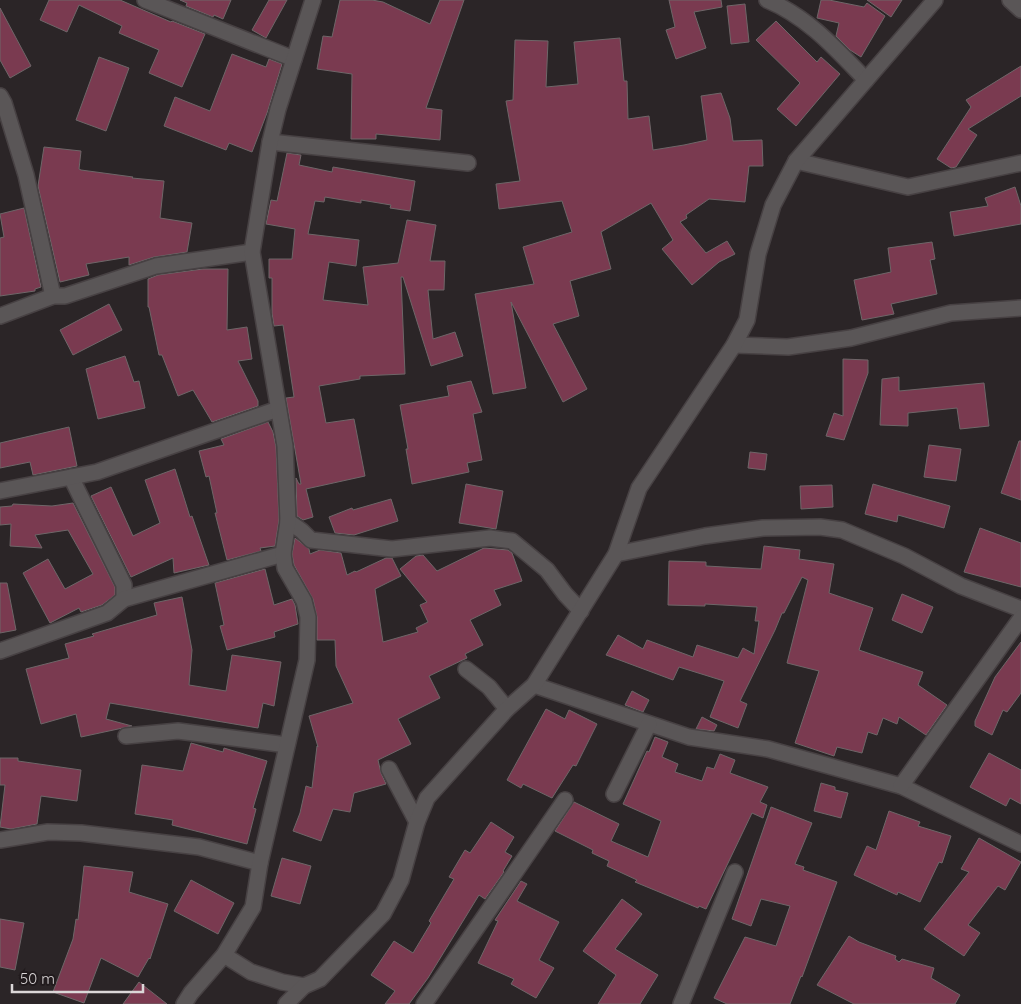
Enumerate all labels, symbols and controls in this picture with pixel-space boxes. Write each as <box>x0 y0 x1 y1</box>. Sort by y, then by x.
scale bar <box>12 962 144 994</box>
text: 50 m <box>20 969 55 988</box>

